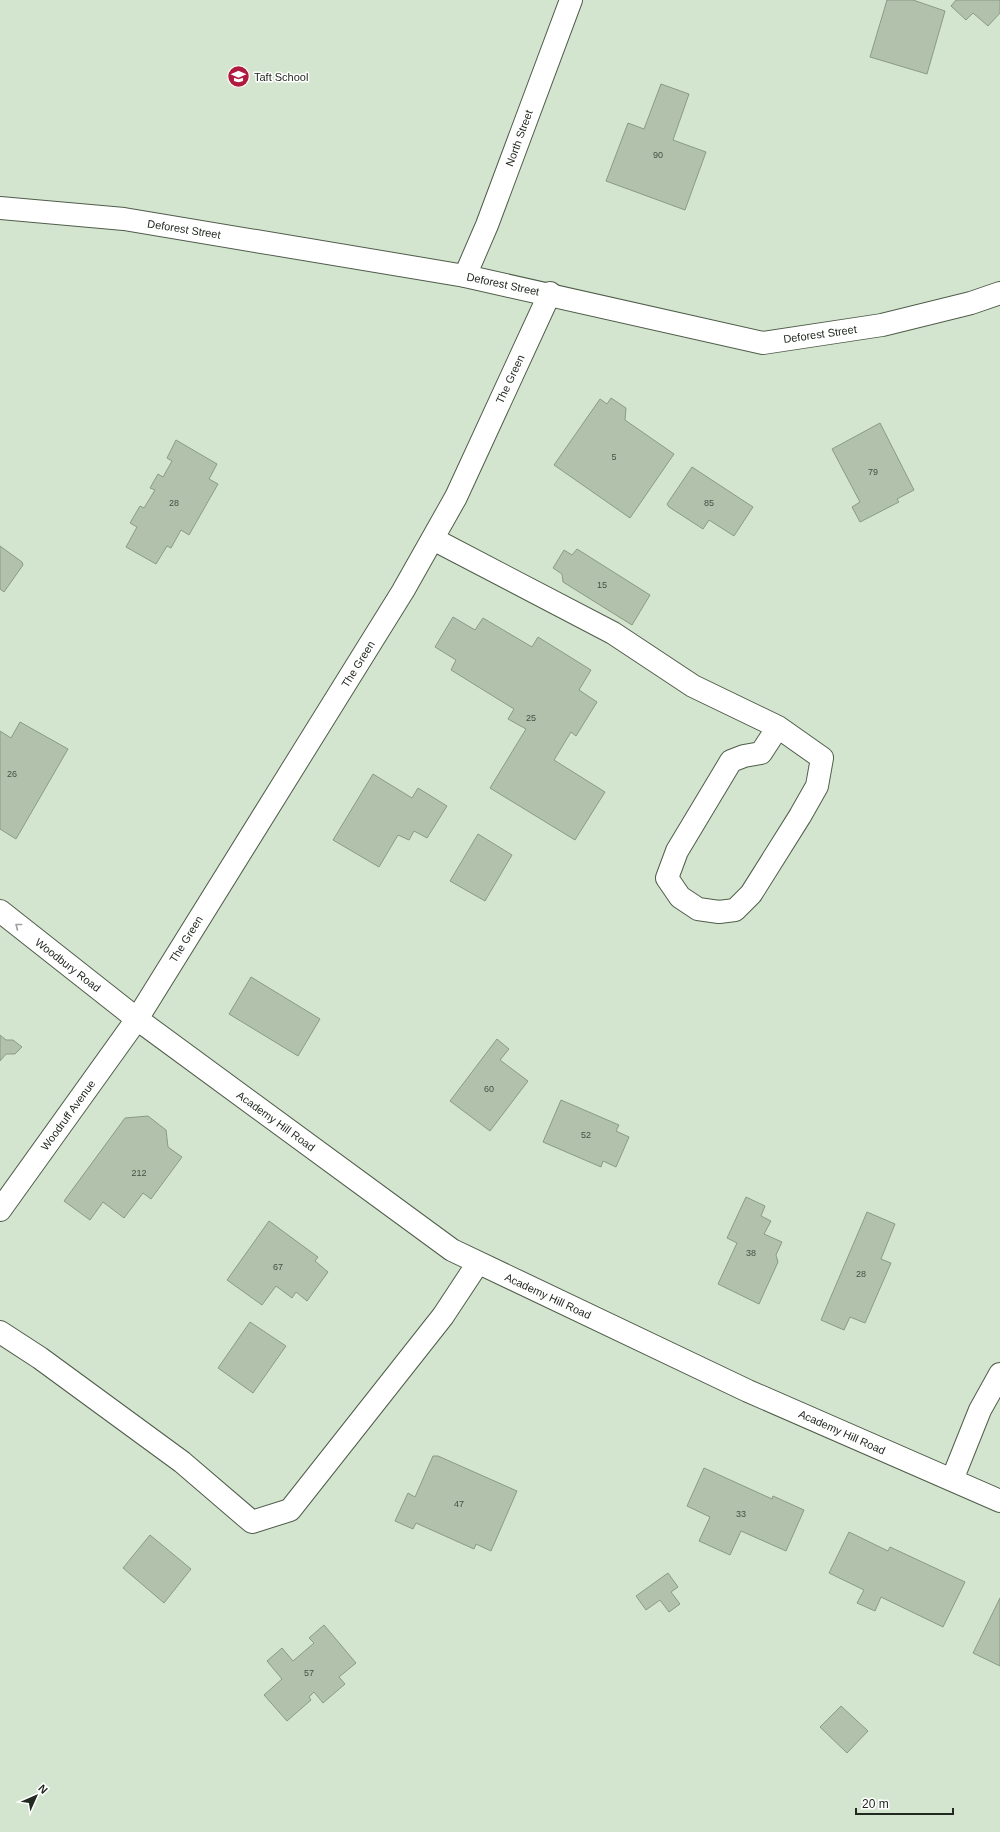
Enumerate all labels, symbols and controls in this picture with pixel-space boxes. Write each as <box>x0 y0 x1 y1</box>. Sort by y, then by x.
school or university icon: Taft School <box>225 64 251 90</box>
place label: Taft School <box>254 71 308 83</box>
street label: North Street <box>503 108 535 168</box>
house number: 90 <box>653 150 663 160</box>
street label: Deforest Street <box>147 217 221 241</box>
street label: Deforest Street <box>466 270 540 298</box>
street label: Deforest Street <box>783 323 857 345</box>
street label: The Green <box>493 353 527 405</box>
house number: 5 <box>611 452 617 462</box>
house number: 79 <box>868 467 878 477</box>
house number: 28 <box>169 498 179 508</box>
house number: 85 <box>704 498 714 508</box>
house number: 15 <box>597 580 607 590</box>
street label: The Green <box>339 639 377 689</box>
house number: 25 <box>526 713 536 723</box>
house number: 26 <box>7 769 17 779</box>
street label: The Green <box>167 914 205 964</box>
one-way arrow <box>16 923 23 930</box>
street label: Woodbury Road <box>33 936 103 994</box>
street label: Woodruff Avenue <box>39 1078 97 1152</box>
house number: 60 <box>484 1084 494 1094</box>
street label: Academy Hill Road <box>235 1089 317 1153</box>
house number: 52 <box>581 1130 591 1140</box>
house number: 212 <box>131 1168 147 1178</box>
house number: 38 <box>746 1248 756 1258</box>
house number: 67 <box>273 1262 283 1272</box>
house number: 28 <box>856 1269 866 1279</box>
street label: Academy Hill Road <box>503 1271 593 1321</box>
street label: Academy Hill Road <box>797 1407 887 1457</box>
house number: 47 <box>454 1499 464 1509</box>
house number: 33 <box>736 1509 746 1519</box>
house number: 57 <box>304 1668 314 1678</box>
north arrow <box>16 1776 56 1816</box>
text: N <box>36 1782 50 1796</box>
scale bar <box>856 1790 953 1816</box>
text: 20 m <box>862 1797 889 1811</box>

